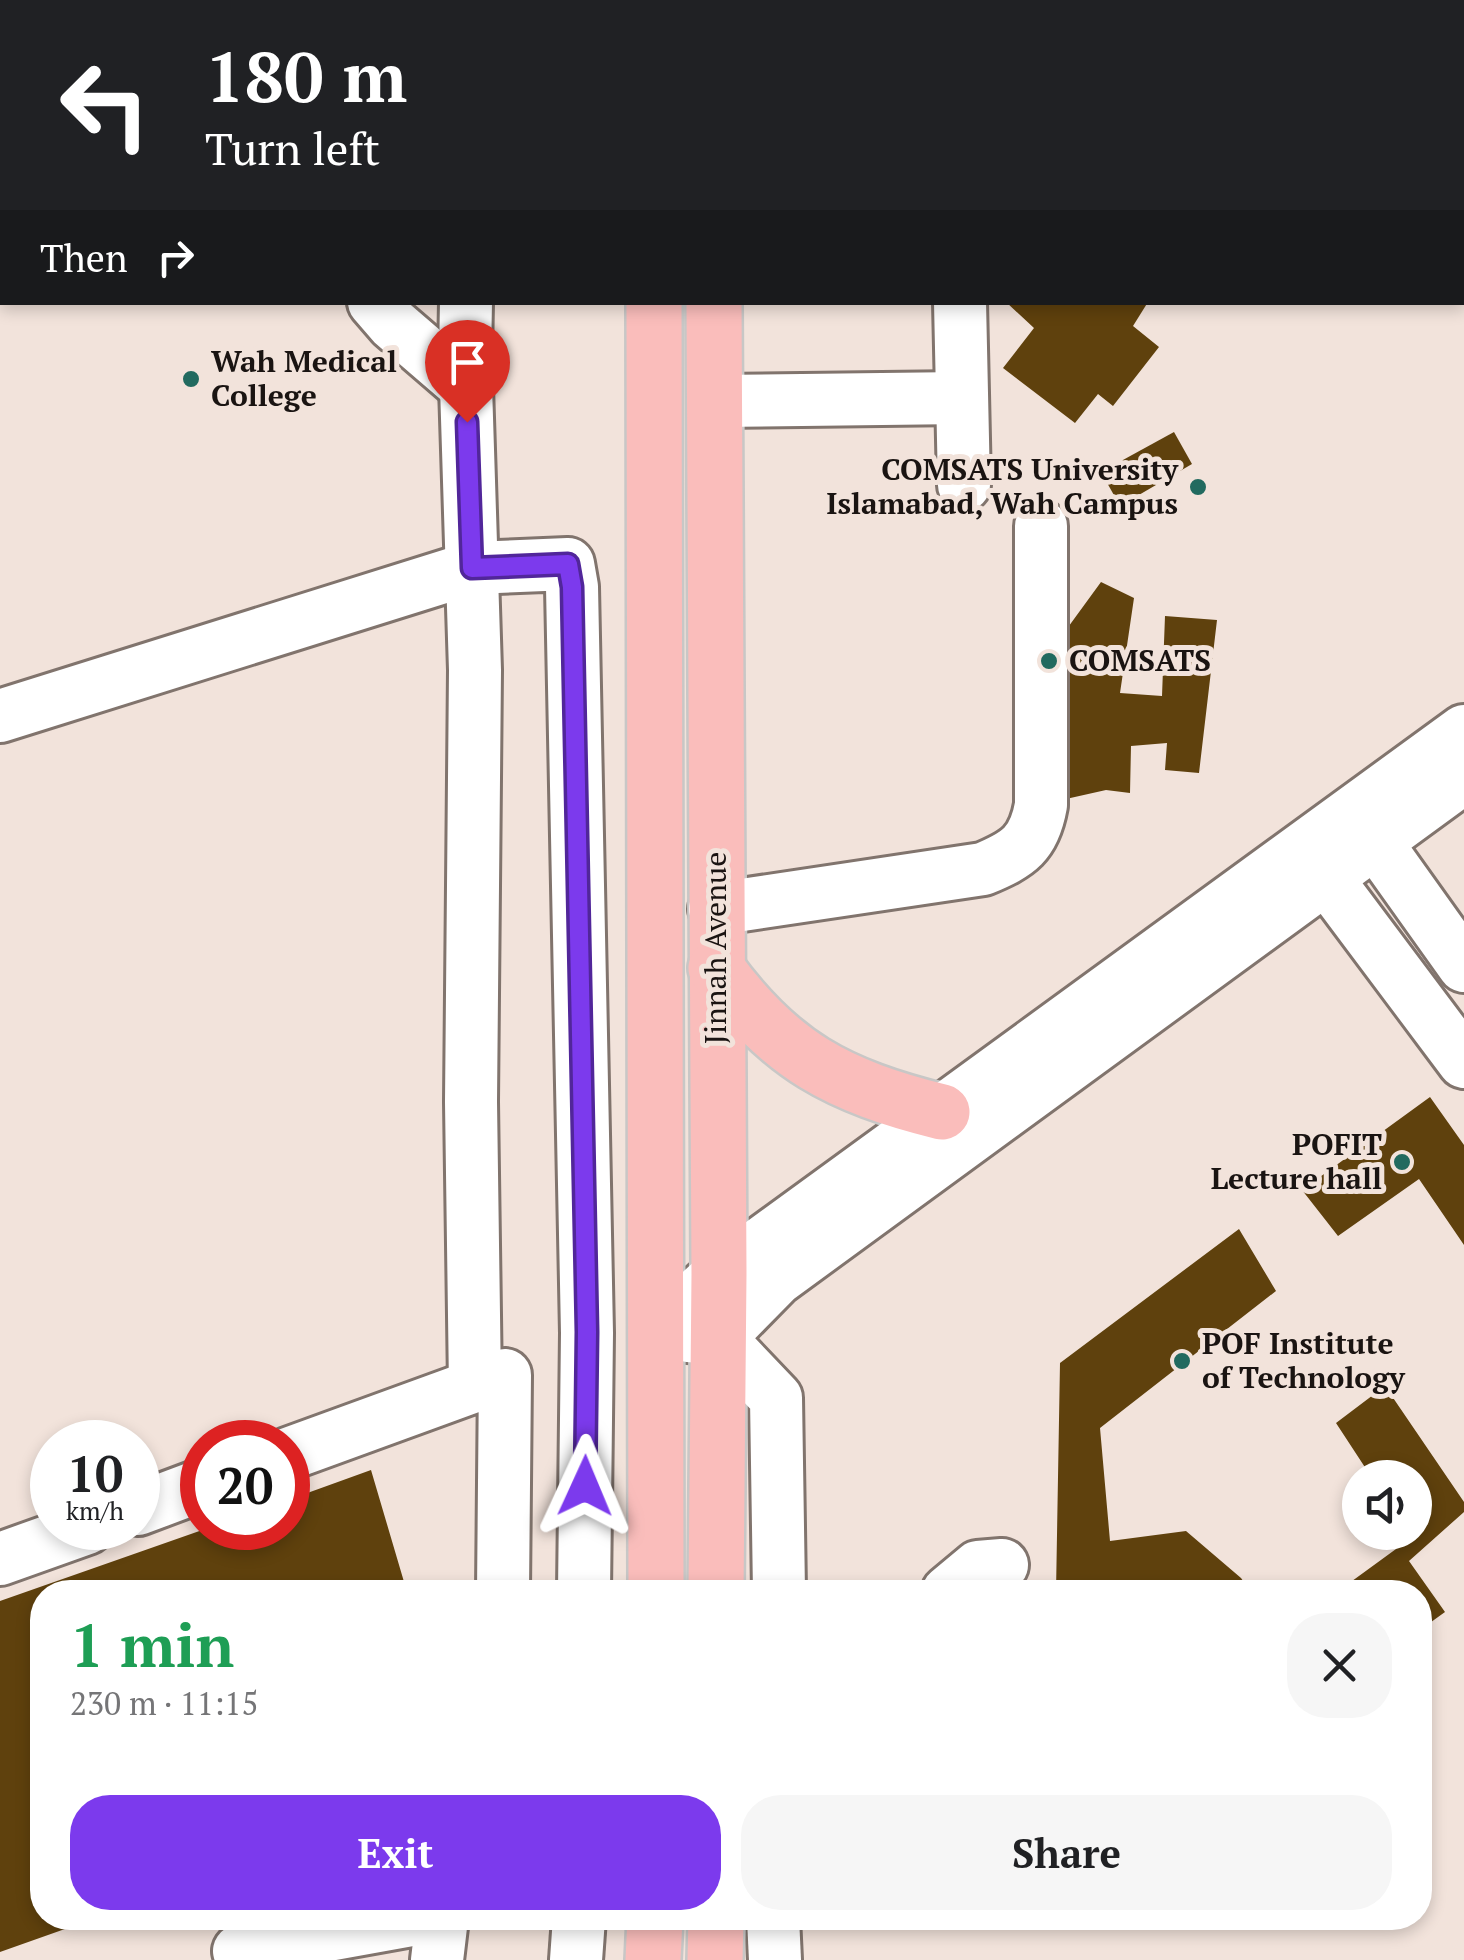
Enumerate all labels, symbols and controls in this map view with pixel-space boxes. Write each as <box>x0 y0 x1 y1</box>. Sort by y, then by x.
text: 180 m <box>205 29 407 122</box>
icon: left <box>40 40 170 170</box>
text: Turn left <box>205 118 380 178</box>
icon: right <box>148 230 203 285</box>
text: Then <box>40 233 128 283</box>
pin <box>425 320 510 423</box>
icon: arrive <box>440 335 495 390</box>
place label: Wah Medical College <box>211 341 397 415</box>
marker: Wah Medical College <box>180 368 202 390</box>
place label: COMSATS University Islamabad, Wah Campus <box>826 449 1179 523</box>
marker: COMSATS University Islamabad, Wah Campus <box>1187 476 1209 498</box>
place label: COMSATS <box>1069 640 1211 680</box>
marker: COMSATS <box>1038 650 1060 672</box>
street label: Jinnah Avenue <box>695 852 735 1044</box>
place label: POFIT Lecture hall <box>1211 1124 1382 1198</box>
marker: POFIT Lecture hall <box>1391 1151 1413 1173</box>
place label: POF Institute of Technology <box>1202 1323 1406 1397</box>
marker: POF Institute of Technology <box>1171 1350 1193 1372</box>
speed limit sign: 20 <box>180 1420 310 1550</box>
position arrow <box>533 1434 637 1538</box>
text: 10 <box>67 1440 123 1506</box>
map controls <box>1342 1460 1432 1550</box>
button: sound <box>1342 1460 1432 1550</box>
text: km/h <box>66 1494 124 1527</box>
text: 1 min <box>70 1605 234 1684</box>
button: close <box>1287 1613 1392 1718</box>
text: 230 m · 11:15 <box>70 1682 258 1724</box>
button: Exit <box>70 1795 721 1910</box>
button: Share <box>741 1795 1392 1910</box>

